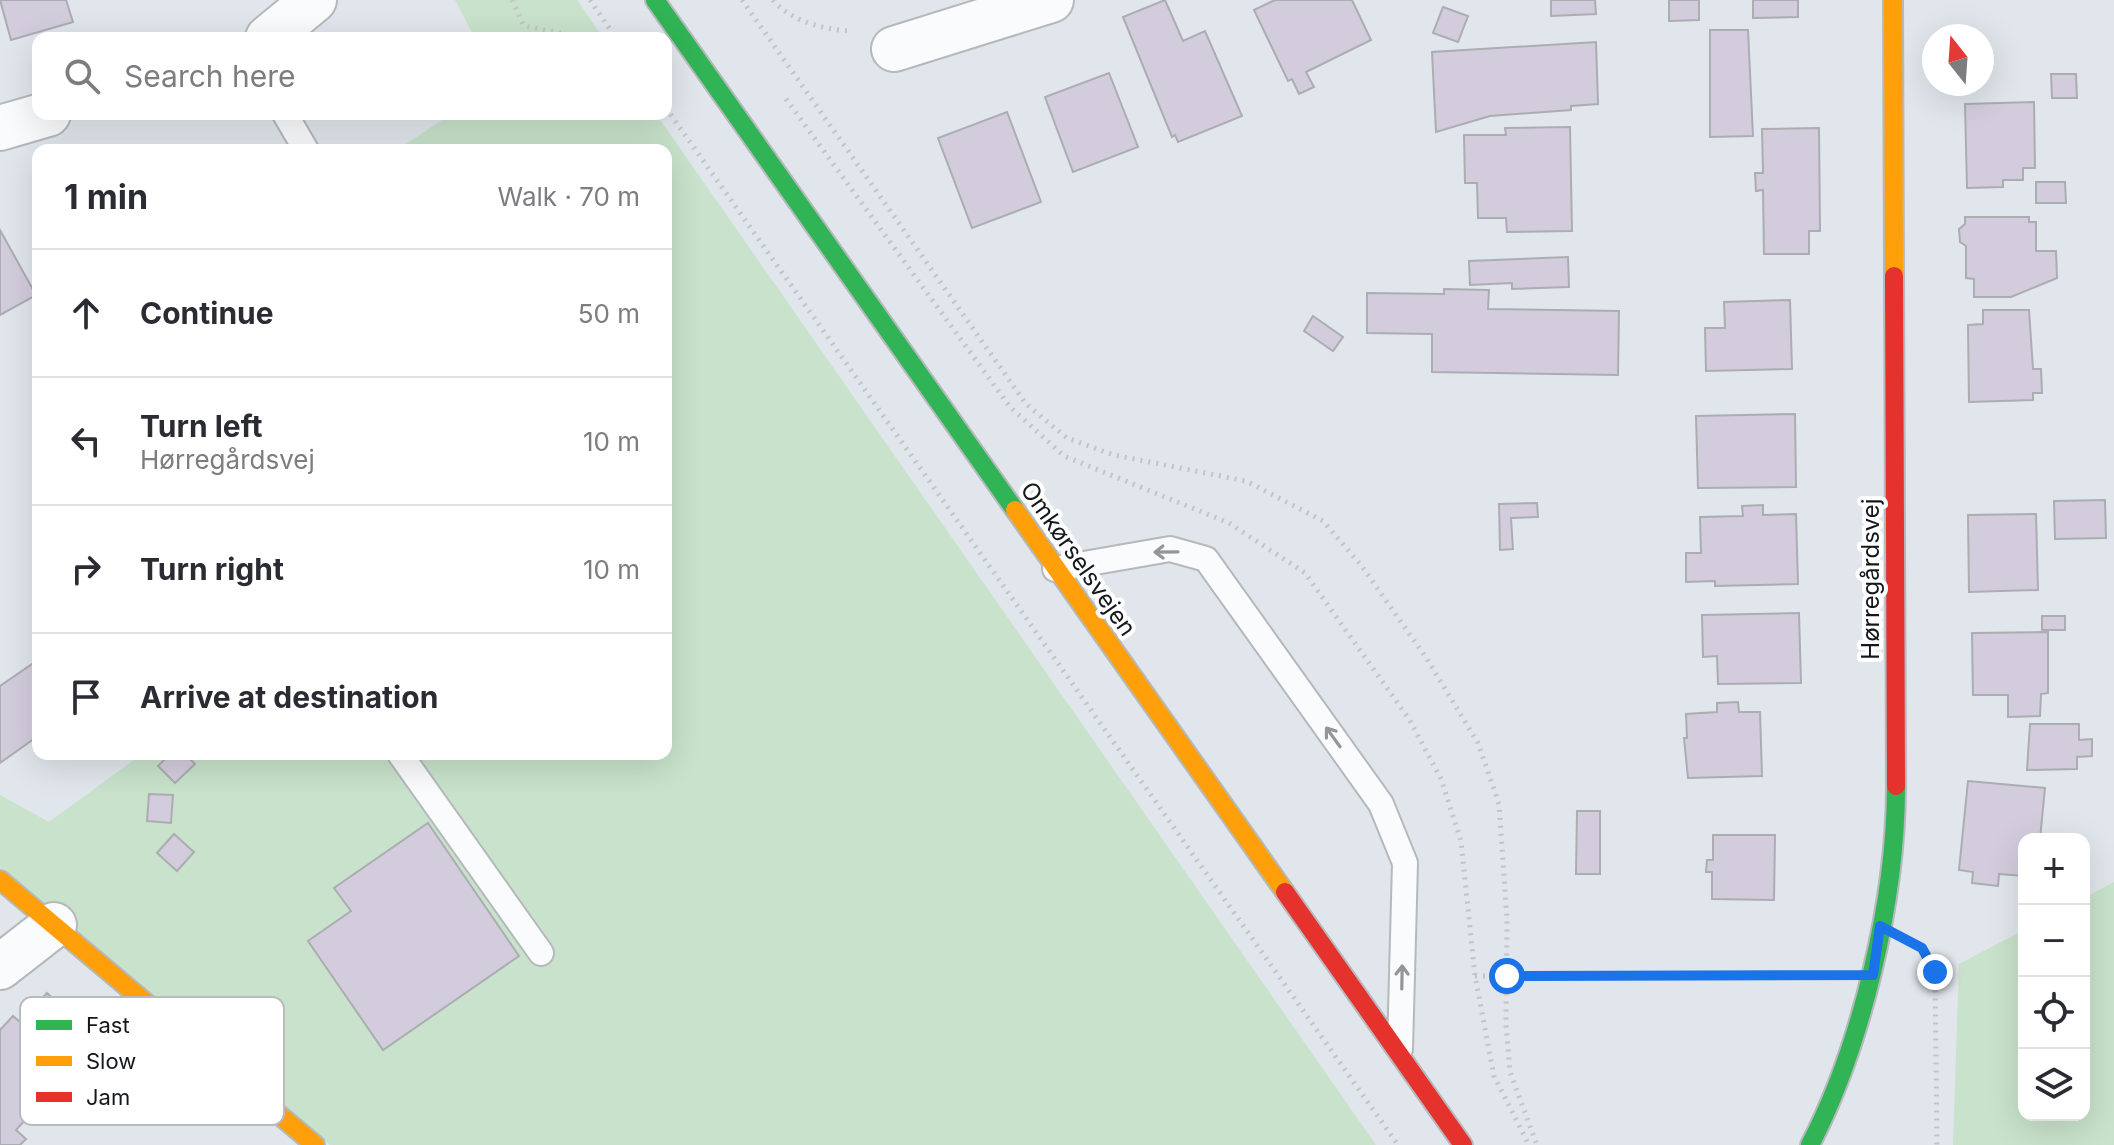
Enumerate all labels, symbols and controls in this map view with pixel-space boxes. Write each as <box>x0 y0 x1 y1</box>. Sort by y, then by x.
north arrow <box>1922 24 1994 96</box>
search box <box>32 32 672 120</box>
icon: search <box>60 54 104 98</box>
text: Search here <box>124 58 296 94</box>
text: 1 min <box>64 176 148 217</box>
text: Walk · 70 m <box>498 181 640 212</box>
icon: ahead <box>64 291 108 335</box>
text: Continue <box>140 295 274 331</box>
text: 50 m <box>578 298 640 329</box>
text: Turn left <box>140 408 262 444</box>
icon: left <box>64 419 108 463</box>
text: 10 m <box>583 426 640 457</box>
text: Hørregårdsvej <box>140 444 315 475</box>
street label: Omkørselsvejen <box>1014 476 1142 641</box>
street label: Hørregårdsvej <box>1856 498 1885 660</box>
one-way arrow <box>1153 544 1179 560</box>
icon: right <box>64 547 108 591</box>
text: Turn right <box>140 551 284 587</box>
text: 10 m <box>583 554 640 585</box>
icon: arrive <box>64 675 108 719</box>
text: Arrive at destination <box>140 679 438 715</box>
one-way arrow <box>1325 727 1342 748</box>
map controls <box>2018 833 2090 1121</box>
button: + <box>2018 833 2090 905</box>
button: − <box>2018 905 2090 977</box>
route end <box>1917 954 1953 990</box>
route start <box>1489 958 1525 994</box>
one-way arrow <box>1394 964 1409 991</box>
button: locate <box>2018 977 2090 1049</box>
legend <box>20 997 284 1125</box>
text: Fast <box>86 1012 130 1038</box>
text: Slow <box>86 1048 136 1074</box>
button: layers <box>2018 1049 2090 1121</box>
text: Jam <box>86 1084 130 1110</box>

